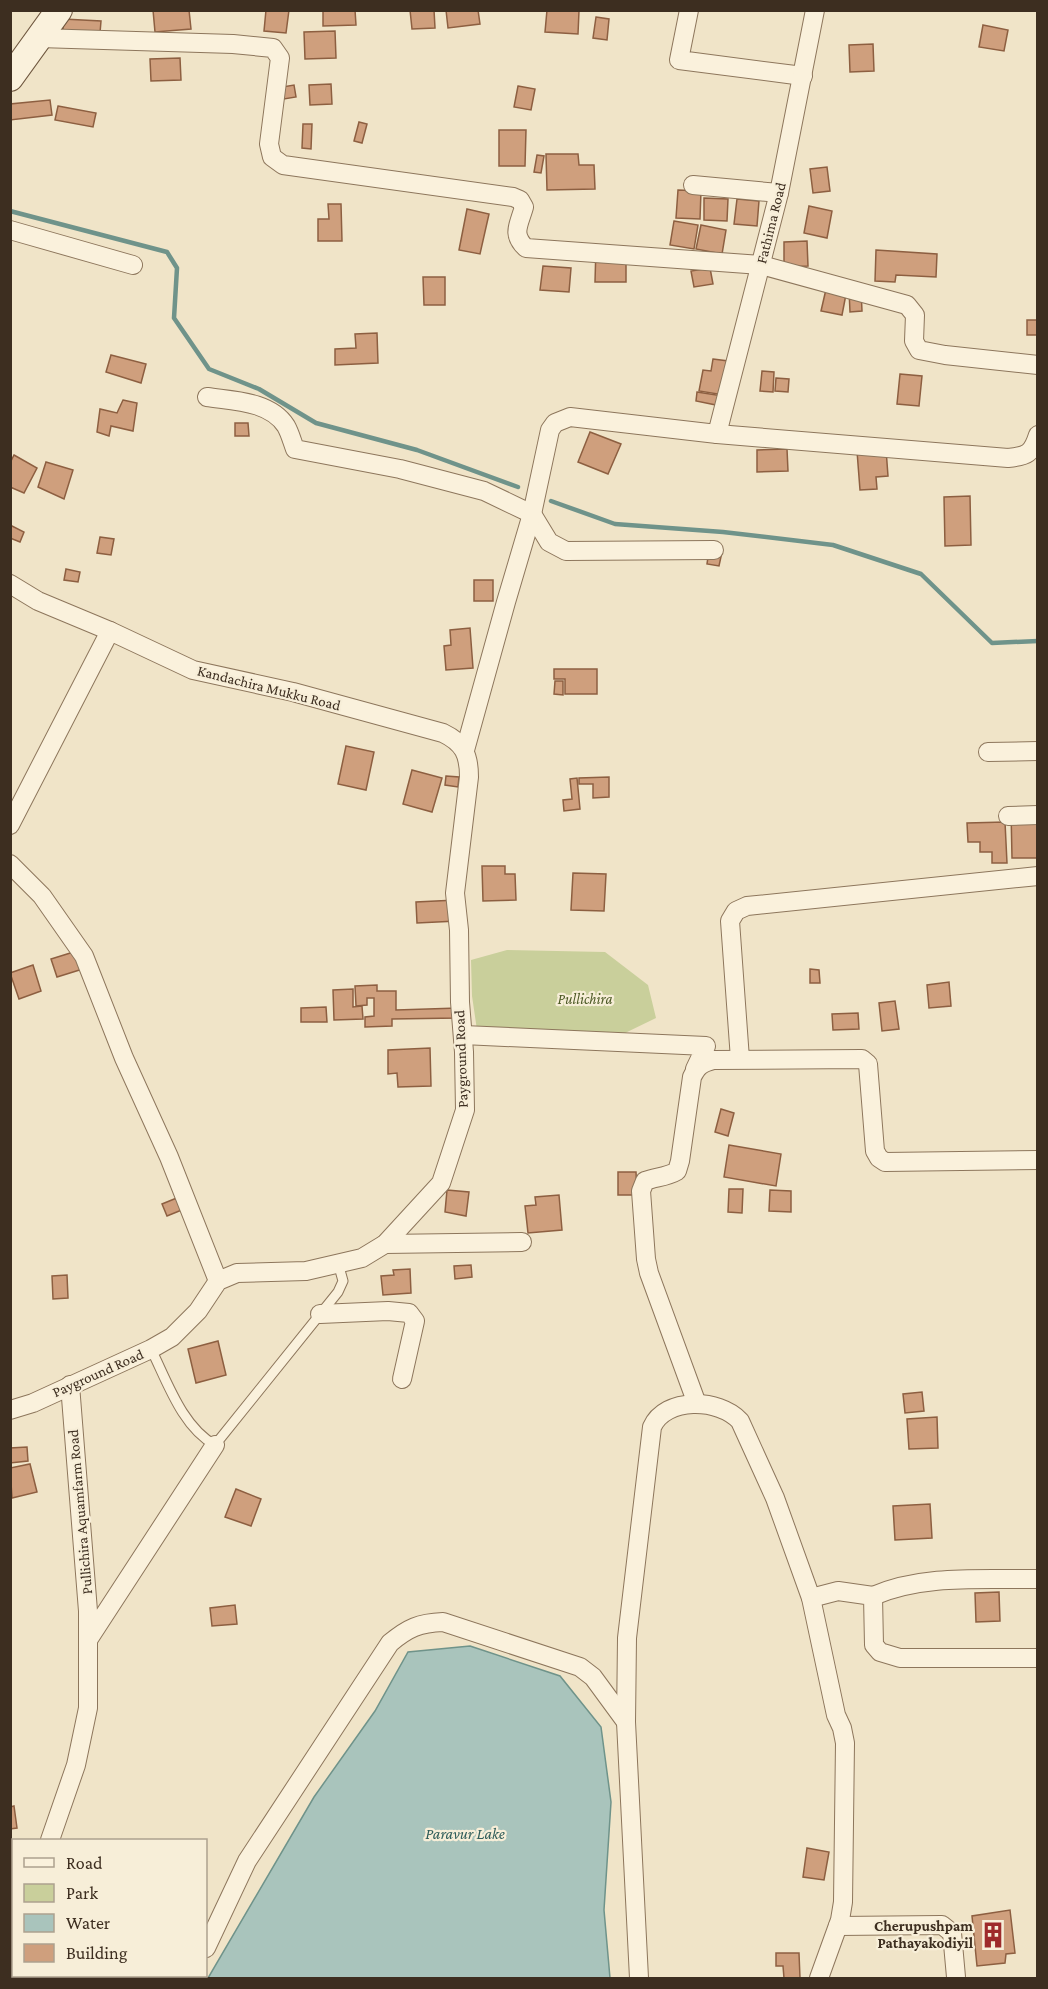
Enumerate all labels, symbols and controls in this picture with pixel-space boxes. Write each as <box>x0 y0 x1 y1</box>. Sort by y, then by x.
street label: Fathima Road <box>753 181 789 265</box>
street label: Kandachira Mukku Road <box>196 662 342 714</box>
park label: Pullichira <box>558 991 612 1007</box>
street label: Payground Road <box>451 1010 472 1108</box>
street label: Payground Road <box>50 1346 146 1401</box>
street label: Pullichira Aquamfarm Road <box>65 1429 96 1595</box>
water label: Paravur Lake <box>425 1825 505 1842</box>
legend <box>12 1839 207 1977</box>
text: Road <box>66 1853 103 1873</box>
text: Park <box>66 1883 98 1903</box>
text: Water <box>66 1913 111 1933</box>
place label: Cherupushpam Pathayakodiyil <box>874 1918 974 1951</box>
building icon: Cherupushpam Pathayakodiyil <box>978 1920 1008 1950</box>
text: Building <box>66 1943 128 1963</box>

